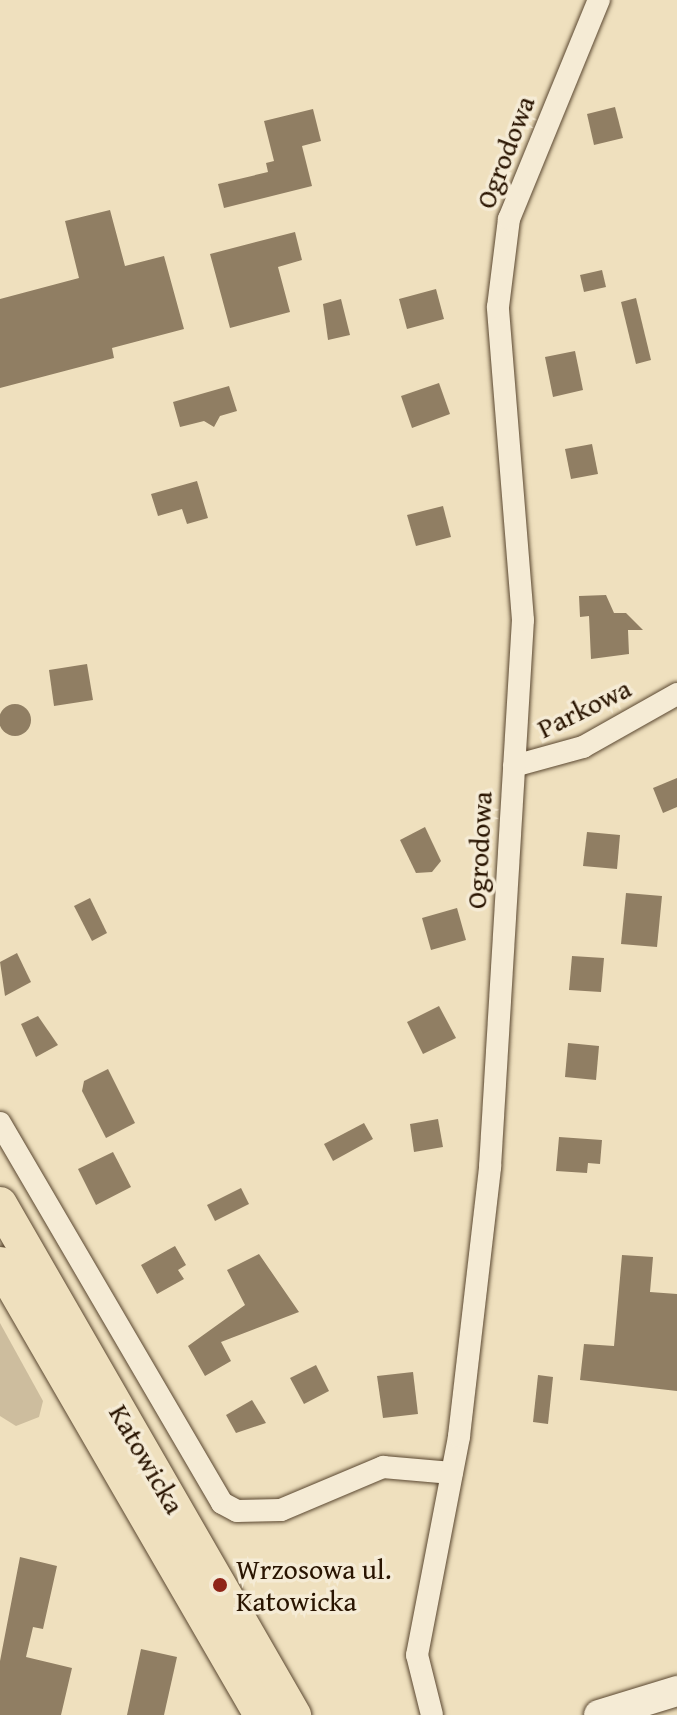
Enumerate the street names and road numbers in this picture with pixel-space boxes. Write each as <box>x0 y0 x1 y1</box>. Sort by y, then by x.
street label: Ogrodowa <box>468 91 542 213</box>
street label: Parkowa <box>532 671 636 745</box>
street label: Ogrodowa <box>459 790 499 910</box>
street label: Katowicka <box>102 1398 192 1520</box>

